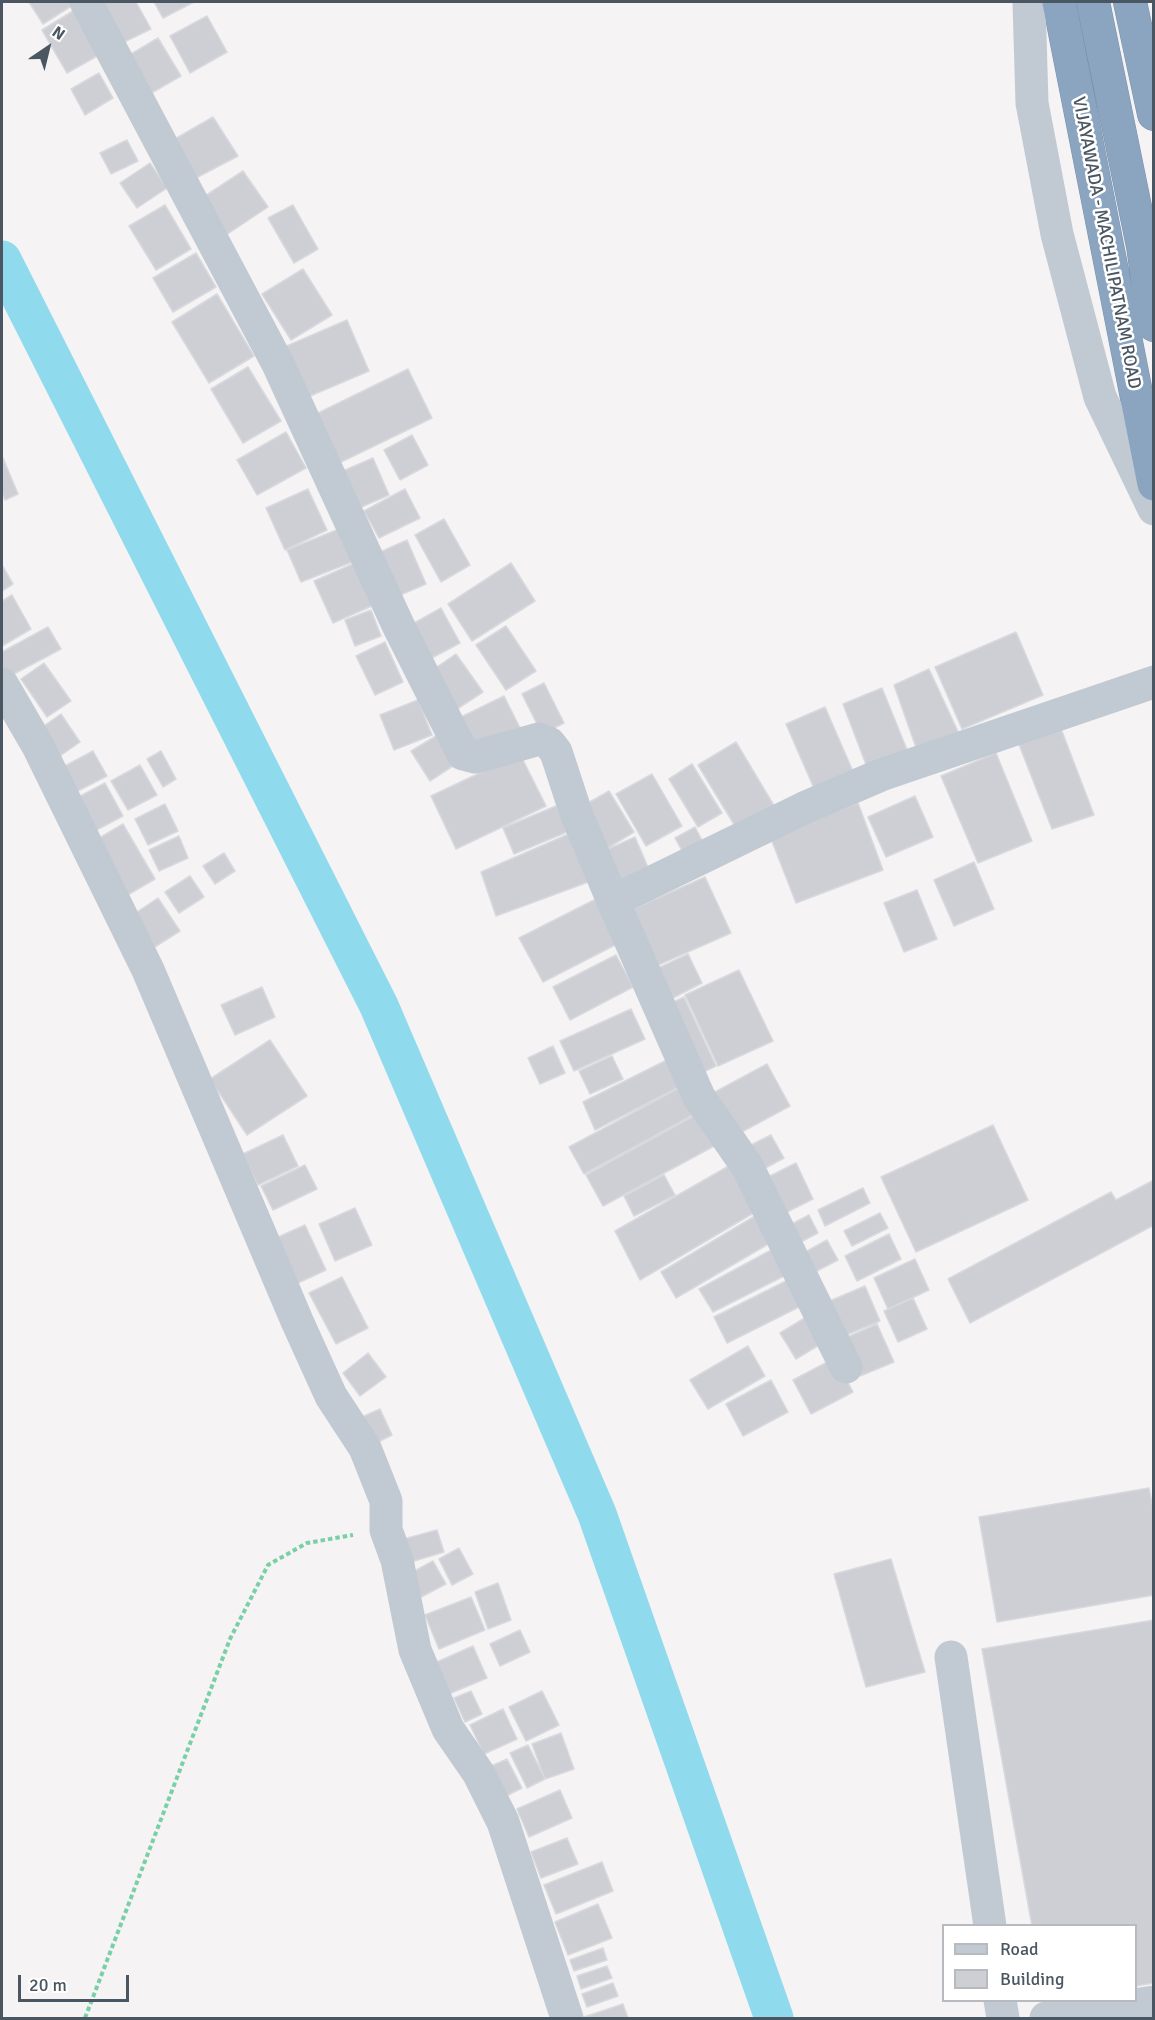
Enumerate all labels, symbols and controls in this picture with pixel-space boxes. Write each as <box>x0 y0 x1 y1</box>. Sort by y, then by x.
north arrow <box>18 18 78 78</box>
text: N <box>48 22 69 45</box>
street label: VIJAYAWADA - MACHILIPATNAM ROAD <box>1067 95 1145 391</box>
legend <box>942 1924 1137 2002</box>
text: Road <box>1000 1938 1039 1960</box>
scale bar <box>21 1963 132 2001</box>
text: Building <box>1000 1968 1064 1990</box>
text: 20 m <box>29 1974 67 1996</box>

